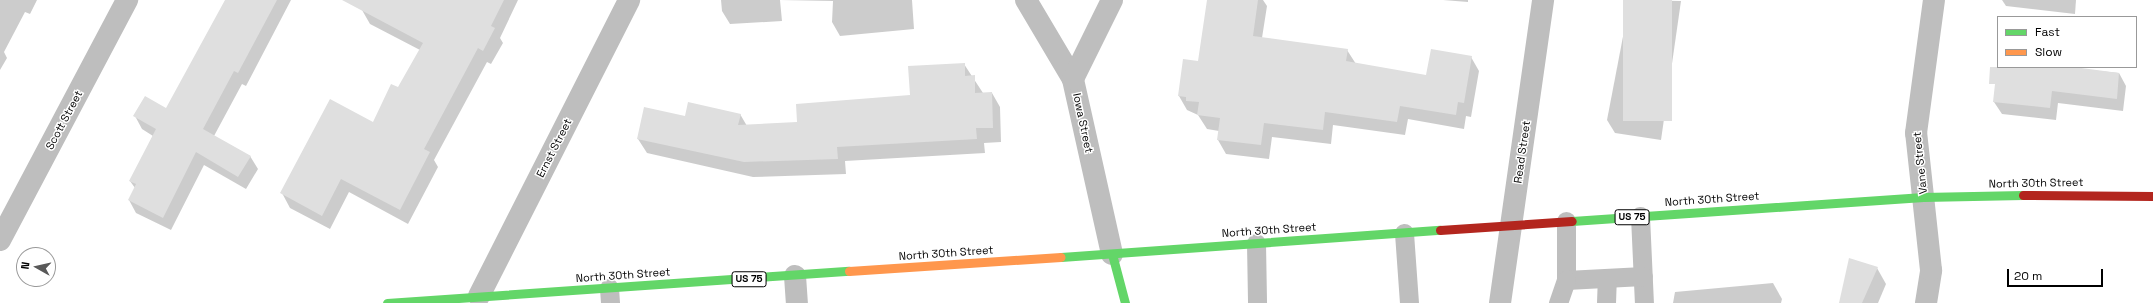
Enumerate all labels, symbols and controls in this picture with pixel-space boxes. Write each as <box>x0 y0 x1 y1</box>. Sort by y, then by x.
legend <box>1997 16 2137 68</box>
text: Fast <box>2035 24 2060 40</box>
text: Slow <box>2035 44 2062 60</box>
street label: Scott Street <box>43 88 85 152</box>
street label: Iowa Street <box>1070 92 1096 154</box>
street label: Ernst Street <box>534 116 574 180</box>
street label: Read Street <box>1511 120 1533 184</box>
street label: Vane Street <box>1910 131 1930 195</box>
street label: North 30th Street <box>1988 176 2084 190</box>
street label: North 30th Street <box>1664 189 1760 209</box>
road number: US 75 <box>1614 209 1650 225</box>
street label: North 30th Street <box>1221 220 1317 240</box>
street label: North 30th Street <box>898 243 994 263</box>
north arrow <box>16 247 56 287</box>
text: N <box>18 261 33 270</box>
scale bar <box>2009 261 2105 287</box>
street label: North 30th Street <box>575 265 671 285</box>
text: 20 m <box>2014 268 2042 284</box>
road number: US 75 <box>731 271 767 287</box>

